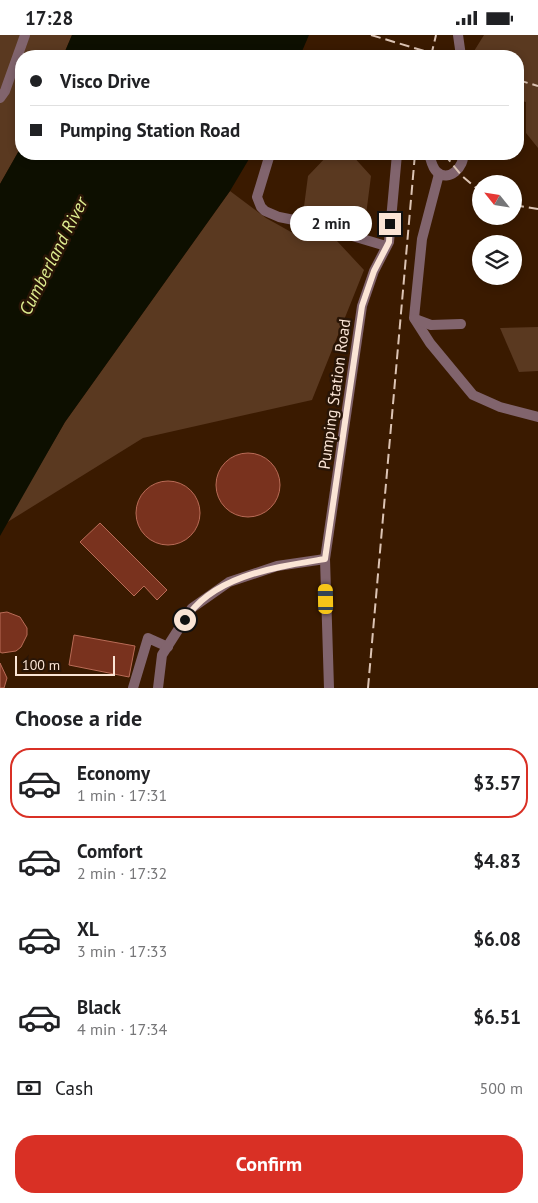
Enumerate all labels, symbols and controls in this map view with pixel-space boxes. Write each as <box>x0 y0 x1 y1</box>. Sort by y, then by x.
text: 17:28 <box>25 6 73 30</box>
text: Visco Drive <box>60 69 150 93</box>
text: Pumping Station Road <box>60 118 240 142</box>
north arrow <box>472 175 522 225</box>
map controls <box>472 175 522 285</box>
water label: Cumberland River <box>13 192 93 319</box>
callout: 2 min <box>290 207 372 241</box>
text: 2 min <box>311 213 351 233</box>
route end <box>379 213 401 235</box>
button: layers <box>472 235 522 285</box>
street label: Pumping Station Road <box>314 318 354 470</box>
car <box>318 584 333 614</box>
route start <box>174 609 196 631</box>
scale bar <box>15 653 115 676</box>
text: 100 m <box>22 656 60 674</box>
text: Choose a ride <box>15 704 142 732</box>
icon: car <box>17 761 62 806</box>
text: Economy <box>77 761 150 785</box>
text: $3.57 <box>473 771 521 795</box>
text: 1 min · 17:31 <box>77 785 167 805</box>
icon: car <box>17 839 62 884</box>
text: Comfort <box>77 839 143 863</box>
text: $4.83 <box>473 849 521 873</box>
text: 2 min · 17:32 <box>77 863 167 883</box>
icon: car <box>17 917 62 962</box>
text: XL <box>77 917 99 941</box>
text: $6.08 <box>473 927 521 951</box>
text: 3 min · 17:33 <box>77 941 167 961</box>
icon: car <box>17 995 62 1040</box>
text: Black <box>77 995 121 1019</box>
text: $6.51 <box>473 1005 521 1029</box>
text: 4 min · 17:34 <box>77 1019 167 1039</box>
icon: cash <box>15 1074 43 1102</box>
text: Cash <box>55 1076 93 1100</box>
text: 500 m <box>480 1078 523 1098</box>
button: Confirm <box>15 1135 523 1193</box>

